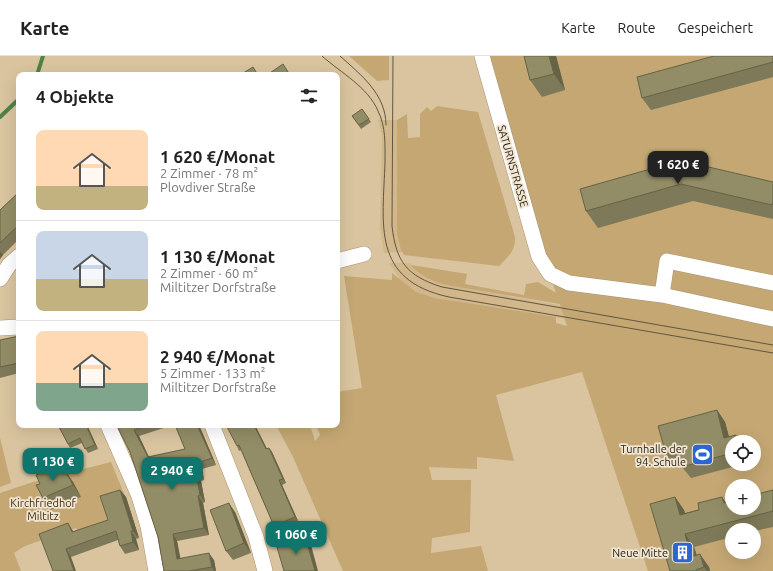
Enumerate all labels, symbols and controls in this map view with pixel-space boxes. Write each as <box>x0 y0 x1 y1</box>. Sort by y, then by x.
text: Karte <box>20 17 69 39</box>
text: Karte <box>561 20 595 36</box>
text: Route <box>617 20 656 36</box>
text: Gespeichert <box>678 20 753 36</box>
icon: filters <box>298 85 320 107</box>
text: 4 Objekte <box>36 87 114 106</box>
street label: SATURNSTRASSE <box>496 124 530 208</box>
icon: home <box>68 146 116 194</box>
text: 1 620 €/Monat <box>160 147 275 166</box>
pin: 1 620 € <box>641 151 715 185</box>
text: 1 620 € <box>657 157 699 171</box>
text: 2 Zimmer · 78 m² <box>160 166 258 180</box>
text: Plovdiver Straße <box>160 180 256 194</box>
icon: home <box>68 247 116 295</box>
text: 1 130 €/Monat <box>160 247 275 266</box>
text: 2 Zimmer · 60 m² <box>160 266 258 280</box>
text: Miltitzer Dorfstraße <box>160 280 276 294</box>
icon: home <box>68 347 116 395</box>
text: 2 940 €/Monat <box>160 347 275 366</box>
text: 5 Zimmer · 133 m² <box>160 366 266 380</box>
text: Miltitzer Dorfstraße <box>160 380 276 394</box>
map controls <box>725 435 761 559</box>
button: locate <box>725 435 761 471</box>
sports icon: Turnhalle der 94. Schule <box>689 442 715 468</box>
place label: Turnhalle der 94. Schule <box>620 443 687 468</box>
pin: 1 130 € <box>16 448 90 482</box>
text: 1 130 € <box>32 454 74 468</box>
pin: 2 940 € <box>135 457 209 491</box>
text: 2 940 € <box>151 463 193 477</box>
button: + <box>725 479 761 515</box>
park label: Kirchfriedhof Miltitz <box>10 497 77 522</box>
pin: 1 060 € <box>259 521 333 555</box>
button: − <box>725 523 761 559</box>
text: 1 060 € <box>275 527 317 541</box>
building icon: Neue Mitte <box>670 540 696 566</box>
place label: Neue Mitte <box>612 547 668 559</box>

